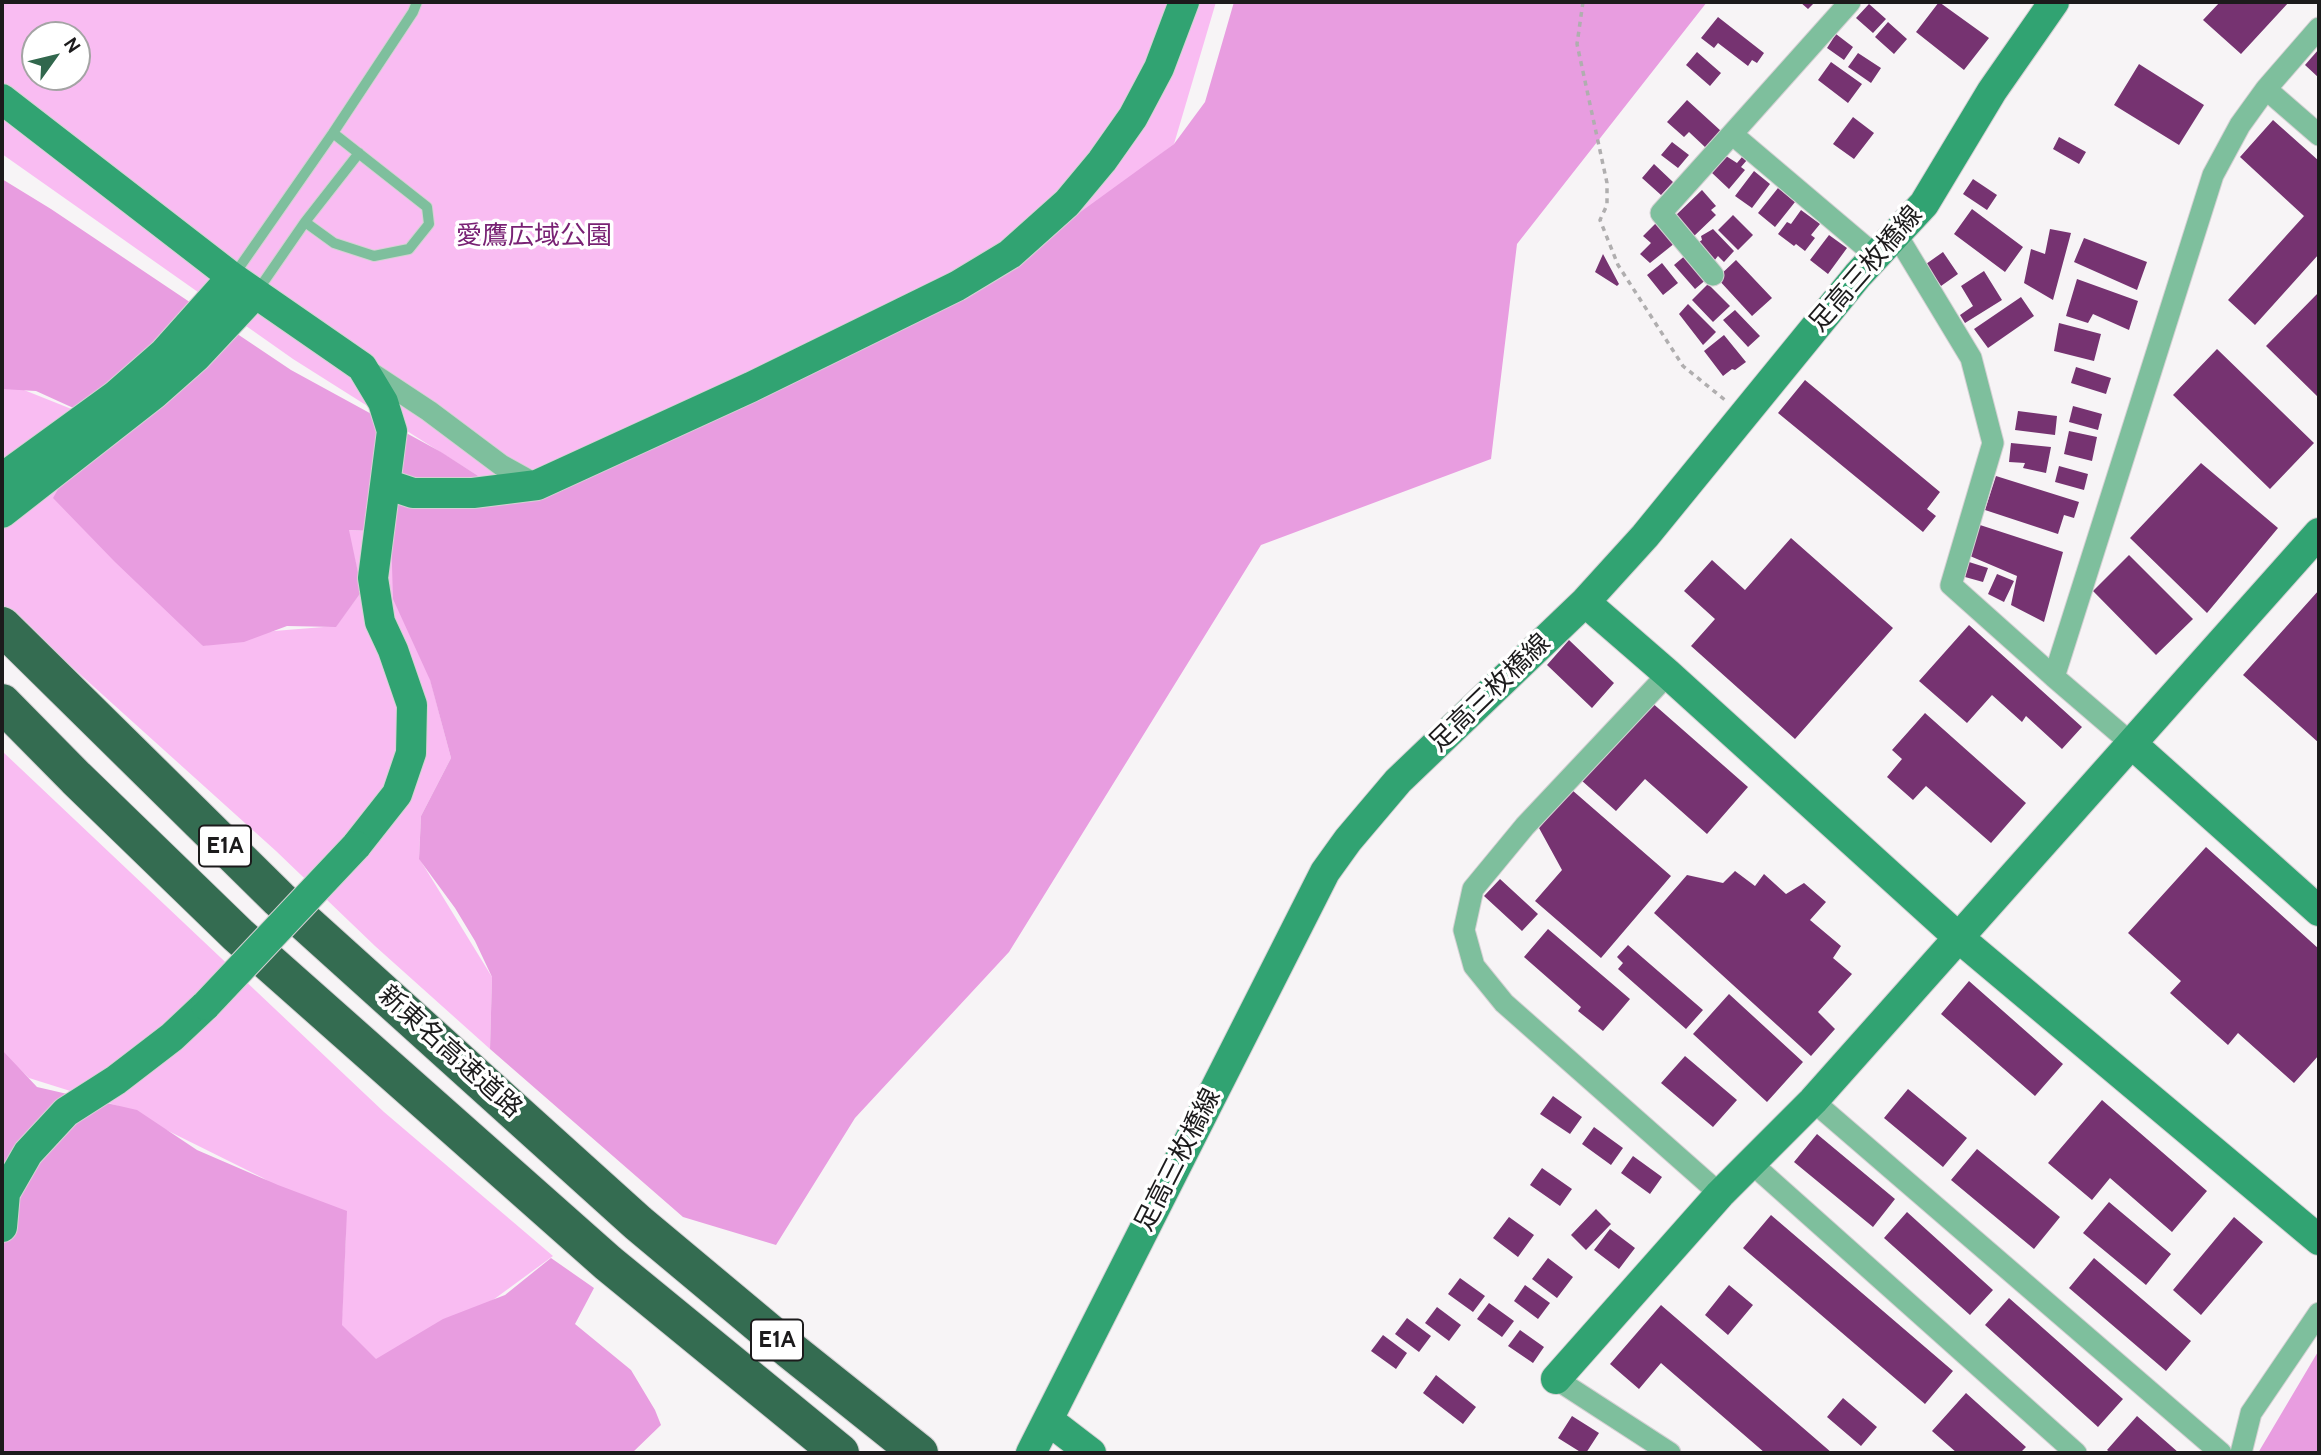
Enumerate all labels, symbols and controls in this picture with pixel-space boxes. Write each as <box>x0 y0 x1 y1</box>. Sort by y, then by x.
north arrow <box>21 21 91 91</box>
text: N <box>59 33 85 57</box>
street label: 足高三枚橋線 <box>1803 200 1929 338</box>
park label: 愛鷹広域公園 <box>456 220 612 252</box>
street label: 足高三枚橋線 <box>1423 628 1557 758</box>
road number: E1A <box>199 826 251 866</box>
street label: 新東名高速道路 <box>372 980 528 1124</box>
street label: 足高三枚橋線 <box>1129 1083 1227 1237</box>
road number: E1A <box>751 1320 803 1360</box>

